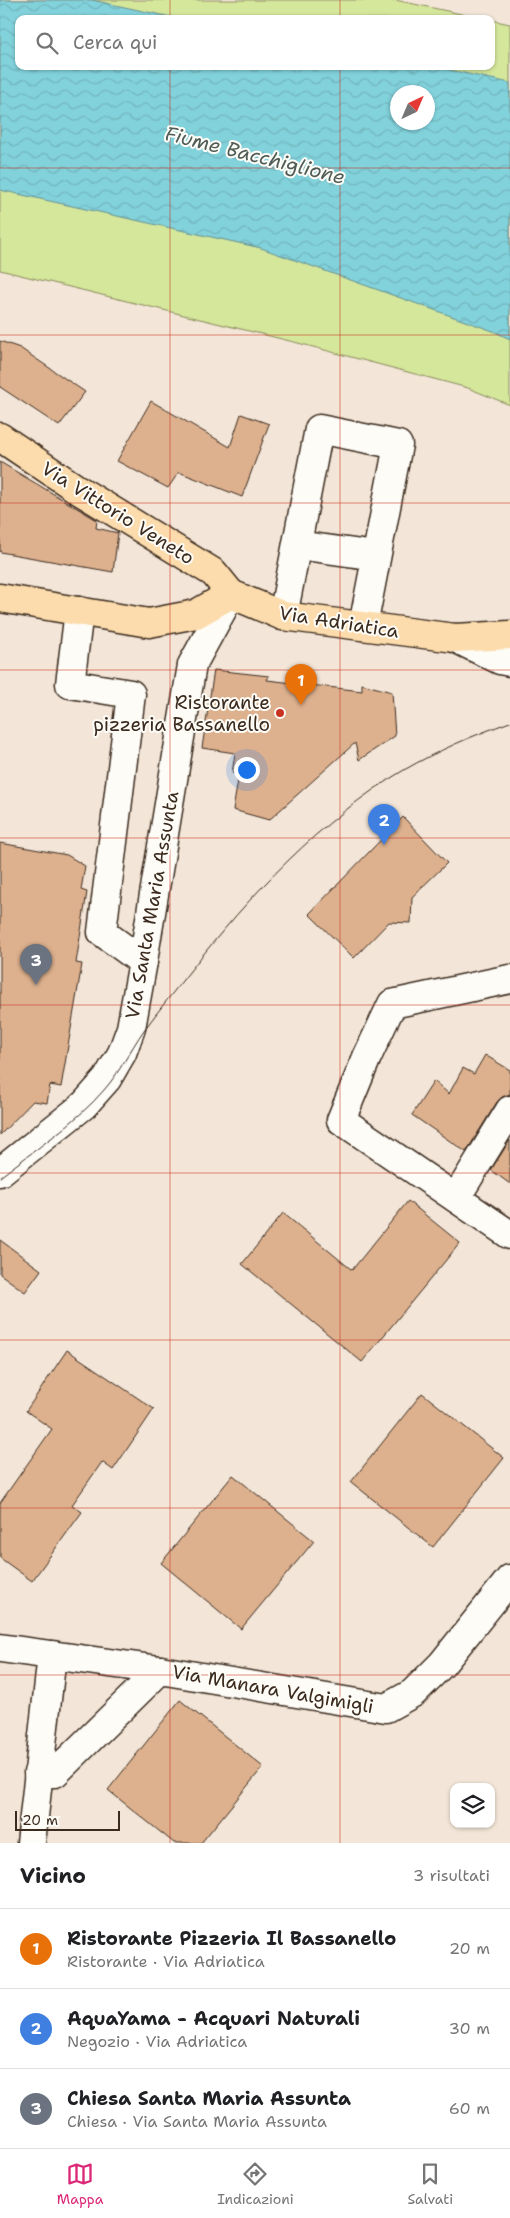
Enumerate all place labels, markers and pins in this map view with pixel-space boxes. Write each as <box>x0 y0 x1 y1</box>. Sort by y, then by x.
pin: 1 <box>285 664 317 705</box>
place label: Ristorante pizzeria Bassanello <box>93 690 270 737</box>
marker: Ristorante pizzeria Bassanello <box>274 707 286 719</box>
pin: 2 <box>368 804 400 845</box>
pin: 3 <box>20 944 52 985</box>

